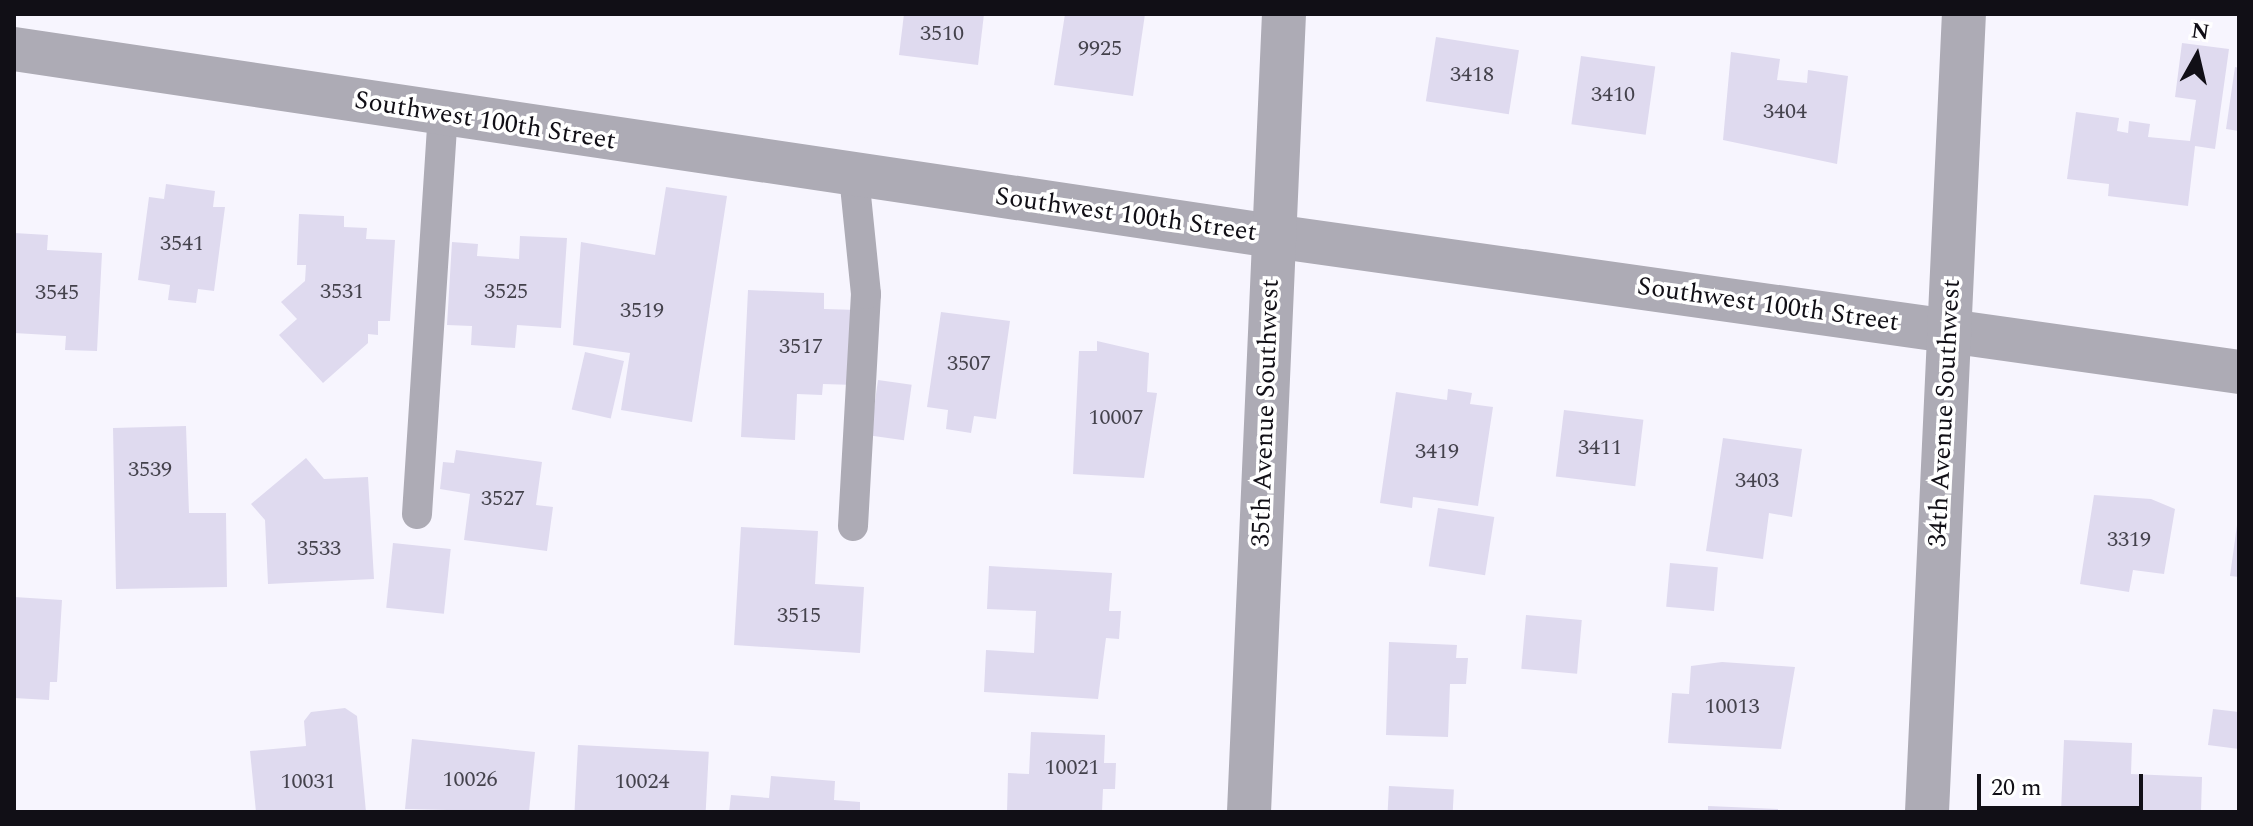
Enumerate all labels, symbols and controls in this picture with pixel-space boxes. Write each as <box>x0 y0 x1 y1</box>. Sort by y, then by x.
text: N <box>2189 14 2212 49</box>
north arrow <box>2157 16 2237 96</box>
house number: 3510 <box>920 21 964 47</box>
house number: 9925 <box>1078 36 1122 62</box>
house number: 3418 <box>1450 62 1494 88</box>
house number: 3410 <box>1591 82 1635 108</box>
street label: Southwest 100th Street <box>352 85 618 157</box>
house number: 3404 <box>1763 99 1807 125</box>
street label: Southwest 100th Street <box>993 181 1259 249</box>
house number: 3541 <box>160 231 204 257</box>
street label: Southwest 100th Street <box>1635 271 1901 339</box>
street label: 35th Avenue Southwest <box>1246 278 1286 548</box>
street label: 34th Avenue Southwest <box>1922 278 1968 548</box>
house number: 3531 <box>320 279 364 305</box>
house number: 3525 <box>484 279 528 305</box>
house number: 3545 <box>35 280 79 306</box>
house number: 3519 <box>620 298 664 324</box>
house number: 3517 <box>779 334 823 360</box>
house number: 3507 <box>947 351 991 377</box>
house number: 10007 <box>1089 405 1143 431</box>
house number: 3411 <box>1578 435 1622 461</box>
house number: 3419 <box>1415 439 1459 465</box>
house number: 3539 <box>128 457 172 483</box>
house number: 3403 <box>1735 468 1779 494</box>
house number: 3527 <box>481 486 525 512</box>
house number: 3319 <box>2107 527 2151 553</box>
house number: 3533 <box>297 536 341 562</box>
house number: 3515 <box>777 603 821 629</box>
house number: 10013 <box>1705 694 1759 720</box>
house number: 10021 <box>1045 755 1099 781</box>
scale bar <box>1981 758 2147 808</box>
house number: 10026 <box>443 767 497 793</box>
house number: 10031 <box>281 769 335 795</box>
house number: 10024 <box>615 769 669 795</box>
text: 20 m <box>1991 770 2042 806</box>

